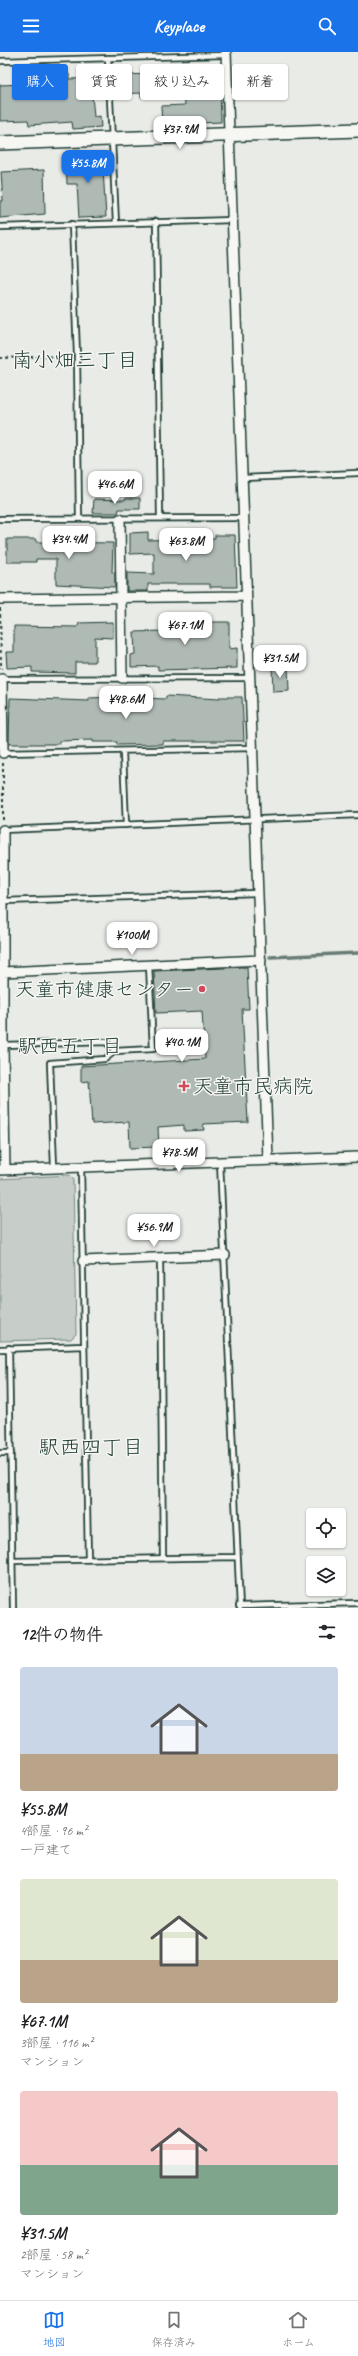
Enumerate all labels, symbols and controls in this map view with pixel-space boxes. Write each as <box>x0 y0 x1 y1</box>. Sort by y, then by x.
icon: menu <box>20 15 42 37</box>
text: Keyplace <box>154 15 204 37</box>
icon: search <box>316 15 338 37</box>
chip: 購入 <box>12 64 68 100</box>
chip: 賃貸 <box>76 64 132 100</box>
chip: 絞り込み <box>140 64 224 100</box>
chip: 新着 <box>232 64 288 100</box>
pin: ¥37.9M <box>147 116 213 150</box>
text: ¥37.9M <box>162 121 198 137</box>
pin: ¥55.8M <box>55 150 121 184</box>
text: ¥55.8M <box>70 155 106 171</box>
district label: 南小畑三丁目 <box>12 347 138 373</box>
pin: ¥46.6M <box>82 471 148 505</box>
text: ¥46.6M <box>97 476 133 492</box>
pin: ¥34.4M <box>36 526 102 560</box>
pin: ¥63.8M <box>153 528 219 562</box>
text: ¥34.4M <box>51 531 87 547</box>
text: ¥63.8M <box>168 533 204 549</box>
pin: ¥67.1M <box>152 612 218 646</box>
text: ¥67.1M <box>167 617 203 633</box>
pin: ¥31.5M <box>247 645 313 679</box>
text: ¥31.5M <box>262 650 298 666</box>
pin: ¥48.6M <box>93 686 159 720</box>
text: ¥48.6M <box>108 691 144 707</box>
pin: ¥100M <box>104 922 160 956</box>
text: ¥100M <box>116 927 148 943</box>
place label: 天童市健康センター <box>15 977 194 1002</box>
marker: 天童市健康センター <box>197 984 207 994</box>
pin: ¥40.1M <box>149 1029 215 1063</box>
district label: 駅西五丁目 <box>18 1033 123 1059</box>
text: ¥40.1M <box>164 1034 200 1050</box>
place label: 天童市民病院 <box>193 1074 313 1099</box>
marker: 天童市民病院 <box>178 1080 190 1092</box>
pin: ¥78.5M <box>146 1139 212 1173</box>
text: ¥78.5M <box>161 1144 197 1160</box>
pin: ¥56.9M <box>121 1214 187 1248</box>
text: ¥56.9M <box>136 1219 172 1235</box>
district label: 駅西四丁目 <box>39 1434 144 1460</box>
map controls <box>306 1508 346 1596</box>
button: locate <box>306 1508 346 1548</box>
button: layers <box>306 1556 346 1596</box>
icon: filters <box>316 1621 338 1643</box>
text: 12件の物件 <box>20 1624 103 1645</box>
icon: home <box>143 1693 215 1765</box>
text: ¥55.8M <box>20 1799 66 1820</box>
text: 4部屋 · 96 m² <box>20 1823 87 1839</box>
text: 一戸建て <box>20 1842 72 1858</box>
icon: home <box>143 1905 215 1977</box>
text: ¥67.1M <box>20 2011 67 2032</box>
text: 3部屋 · 116 m² <box>20 2035 93 2051</box>
text: マンション <box>20 2054 84 2070</box>
icon: home <box>143 2117 215 2189</box>
text: ¥31.5M <box>20 2223 66 2244</box>
text: 2部屋 · 58 m² <box>20 2247 87 2263</box>
text: マンション <box>20 2266 84 2282</box>
tab: 地図 <box>43 2309 65 2349</box>
tab: 保存済み <box>152 2309 196 2349</box>
tab: ホーム <box>282 2309 315 2349</box>

